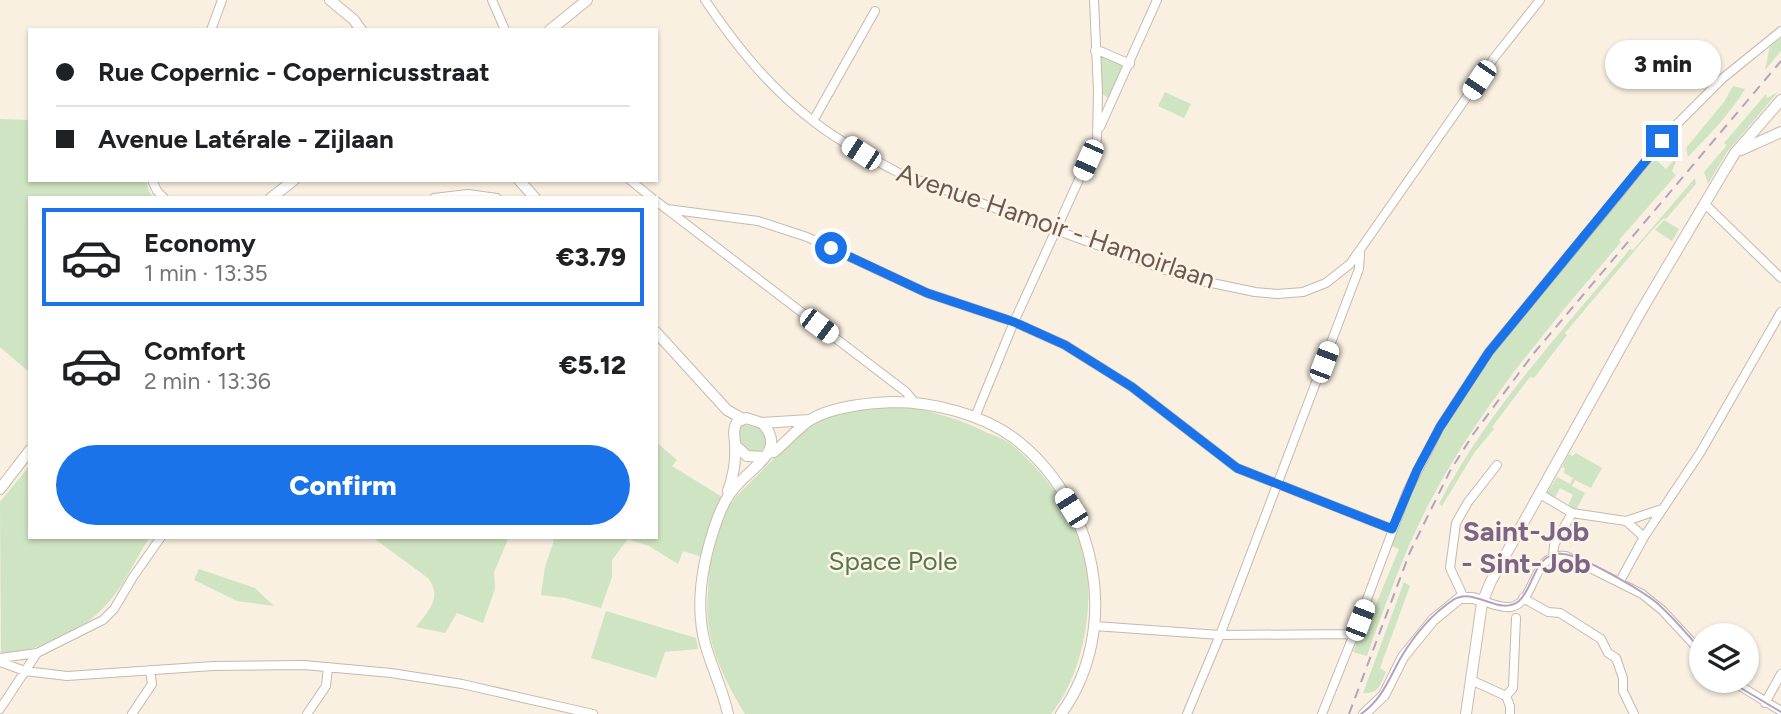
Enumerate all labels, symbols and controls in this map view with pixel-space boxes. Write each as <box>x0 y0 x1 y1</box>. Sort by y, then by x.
callout: 3 min <box>1604 40 1720 88</box>
text: 3 min <box>1634 50 1692 78</box>
text: Rue Copernic - Copernicusstraat <box>98 56 490 88</box>
car <box>1459 57 1500 103</box>
text: Avenue Latérale - Zijlaan <box>98 123 394 155</box>
route end <box>1646 125 1678 157</box>
car <box>838 133 885 173</box>
car <box>1070 137 1107 183</box>
street label: Avenue Hamoir - Hamoirlaan <box>893 156 1219 296</box>
icon: car <box>60 226 123 289</box>
text: Economy <box>144 227 256 259</box>
route start <box>815 232 847 264</box>
text: €3.79 <box>556 241 626 273</box>
text: 1 min · 13:35 <box>144 259 268 287</box>
car <box>796 305 843 347</box>
icon: car <box>60 334 123 397</box>
text: Comfort <box>144 335 246 367</box>
car <box>1307 339 1342 385</box>
text: €5.12 <box>559 349 626 381</box>
text: 2 min · 13:36 <box>144 367 271 395</box>
button: Confirm <box>56 445 630 525</box>
car <box>1051 485 1092 531</box>
district label: Saint-Job - Sint-Job <box>1461 514 1591 580</box>
park label: Space Pole <box>828 545 958 577</box>
car <box>1343 597 1378 643</box>
map controls <box>1689 623 1759 693</box>
button: layers <box>1689 623 1759 693</box>

